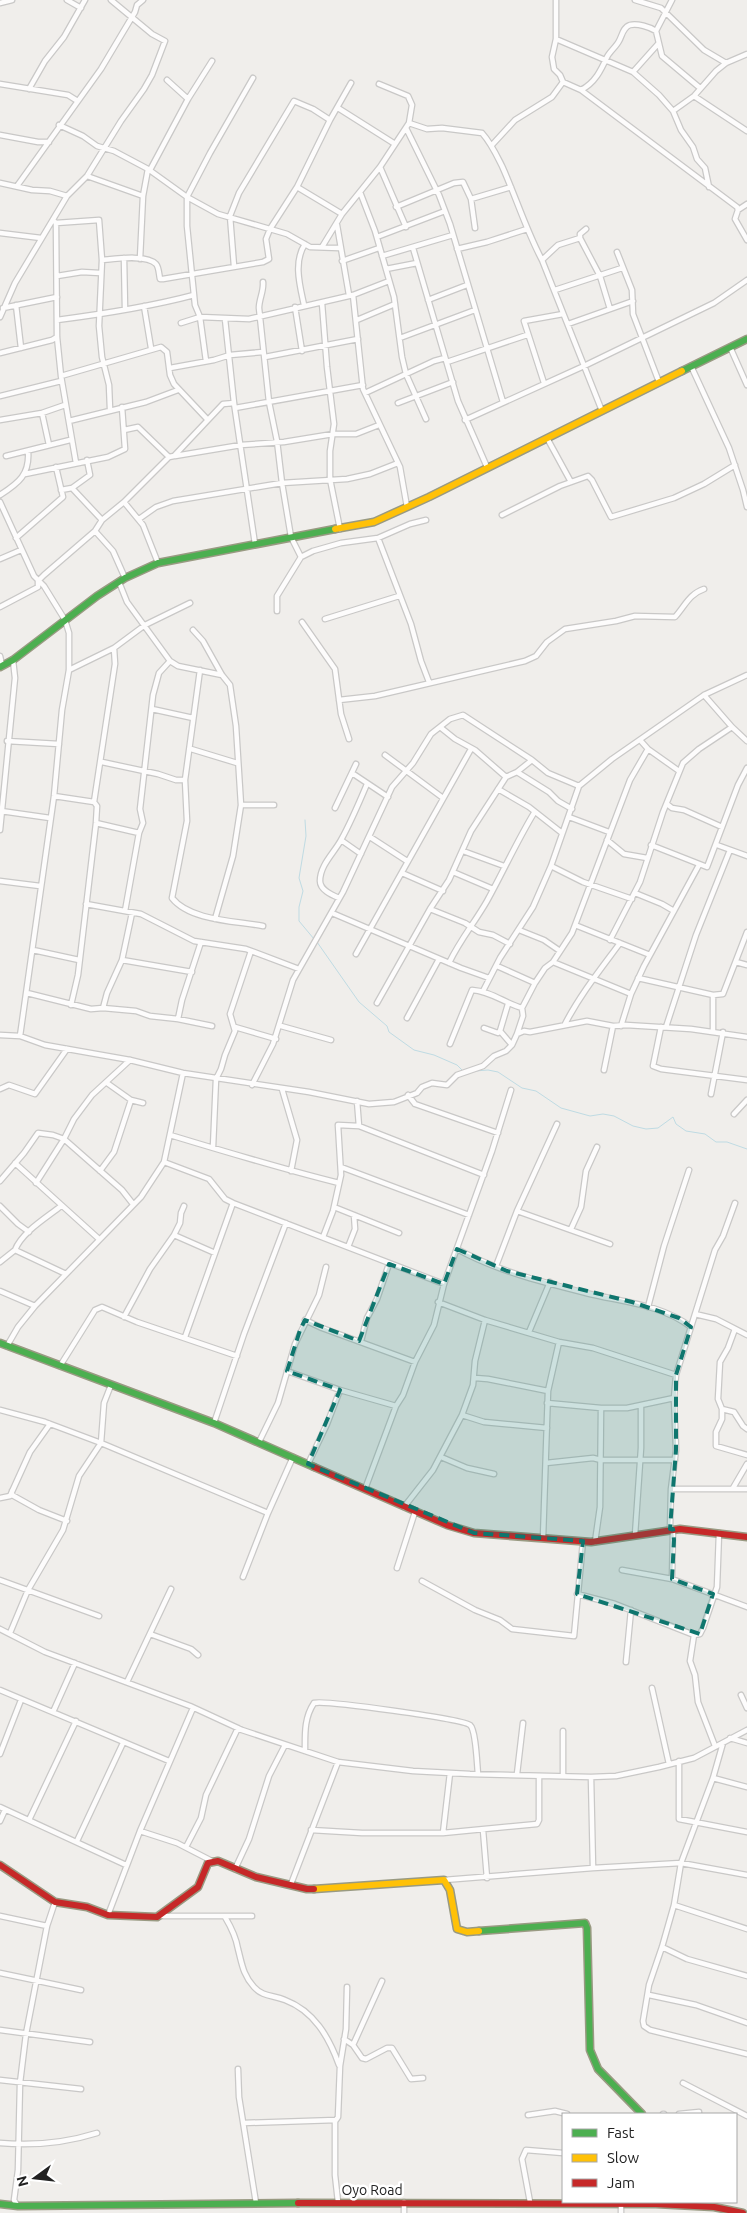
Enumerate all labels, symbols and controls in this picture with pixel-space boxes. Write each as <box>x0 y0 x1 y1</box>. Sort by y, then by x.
legend <box>562 2113 737 2203</box>
text: Fast <box>607 2124 635 2141</box>
text: Slow <box>607 2149 640 2166</box>
north arrow <box>10 2153 60 2203</box>
text: N <box>13 2174 32 2188</box>
text: Jam <box>607 2174 635 2191</box>
street label: Oyo Road <box>341 2182 403 2198</box>

